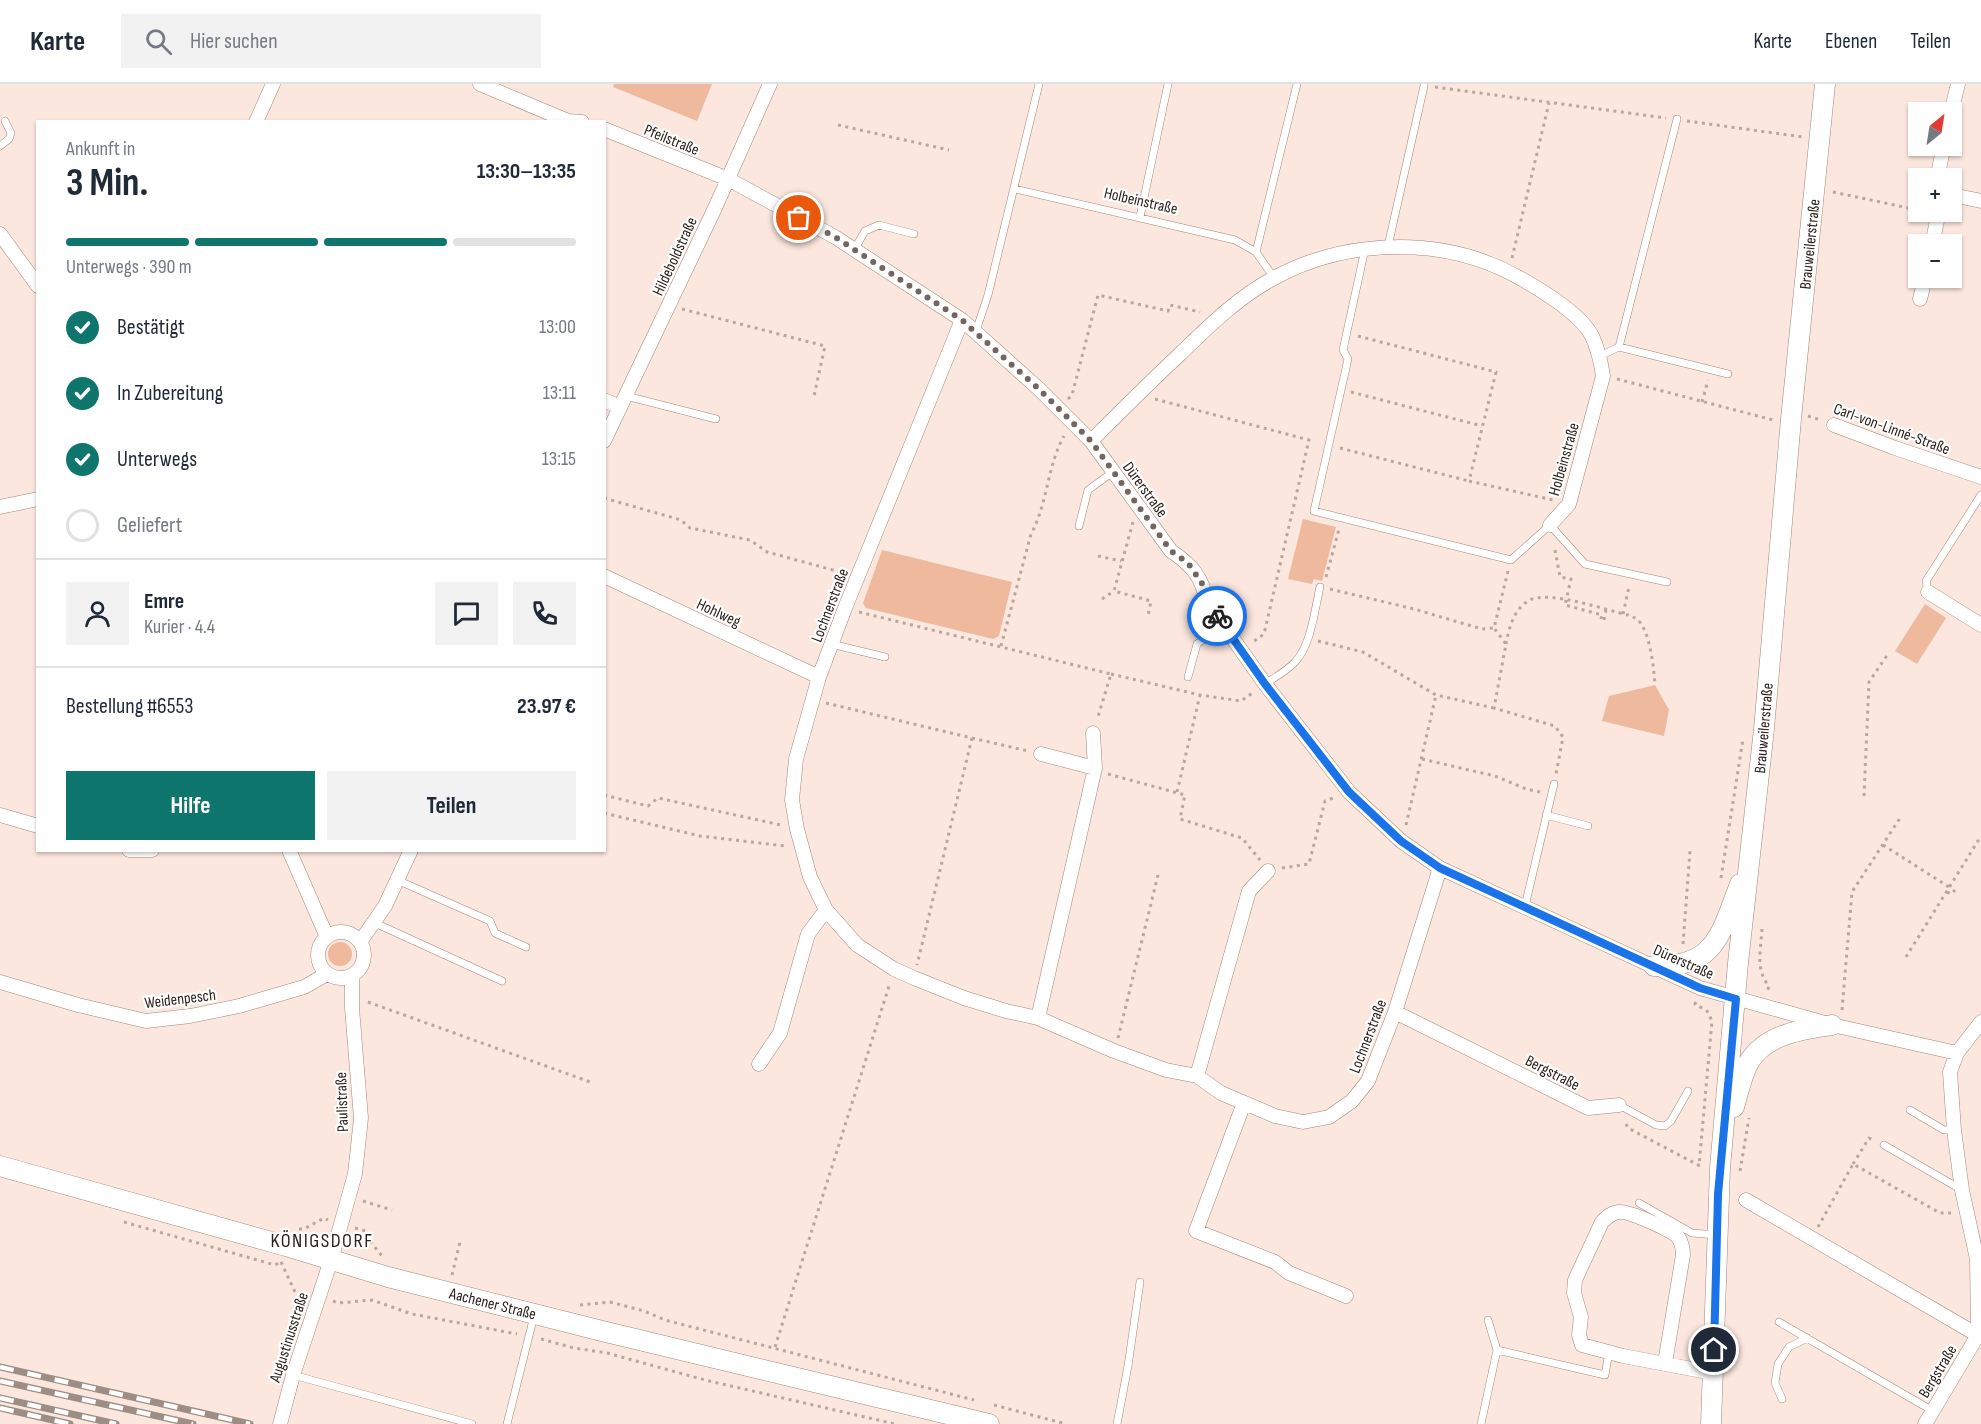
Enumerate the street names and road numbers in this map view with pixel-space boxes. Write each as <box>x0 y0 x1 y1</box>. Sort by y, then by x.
street label: Pfeilstraße <box>641 121 702 160</box>
street label: Holbeinstraße <box>1102 184 1179 219</box>
street label: Brauweilerstraße <box>1796 198 1825 290</box>
street label: Hildeboldstraße <box>649 214 702 299</box>
street label: Carl-von-Linné-Straße <box>1831 400 1952 459</box>
street label: Holbeinstraße <box>1545 421 1584 498</box>
street label: Dürerstraße <box>1118 458 1171 521</box>
street label: Lochnerstraße <box>808 566 853 645</box>
street label: Hohlweg <box>693 595 743 632</box>
street label: Brauweilerstraße <box>1751 682 1778 774</box>
street label: Dürerstraße <box>1650 941 1716 984</box>
street label: Weidenpesch <box>144 986 217 1013</box>
street label: Lochnerstraße <box>1346 997 1391 1076</box>
street label: Bergstraße <box>1522 1052 1583 1095</box>
street label: Paulistraße <box>332 1072 353 1132</box>
street label: Aachener Straße <box>446 1284 538 1324</box>
street label: Augustinusstraße <box>266 1290 313 1386</box>
street label: Bergstraße <box>1915 1342 1961 1402</box>

